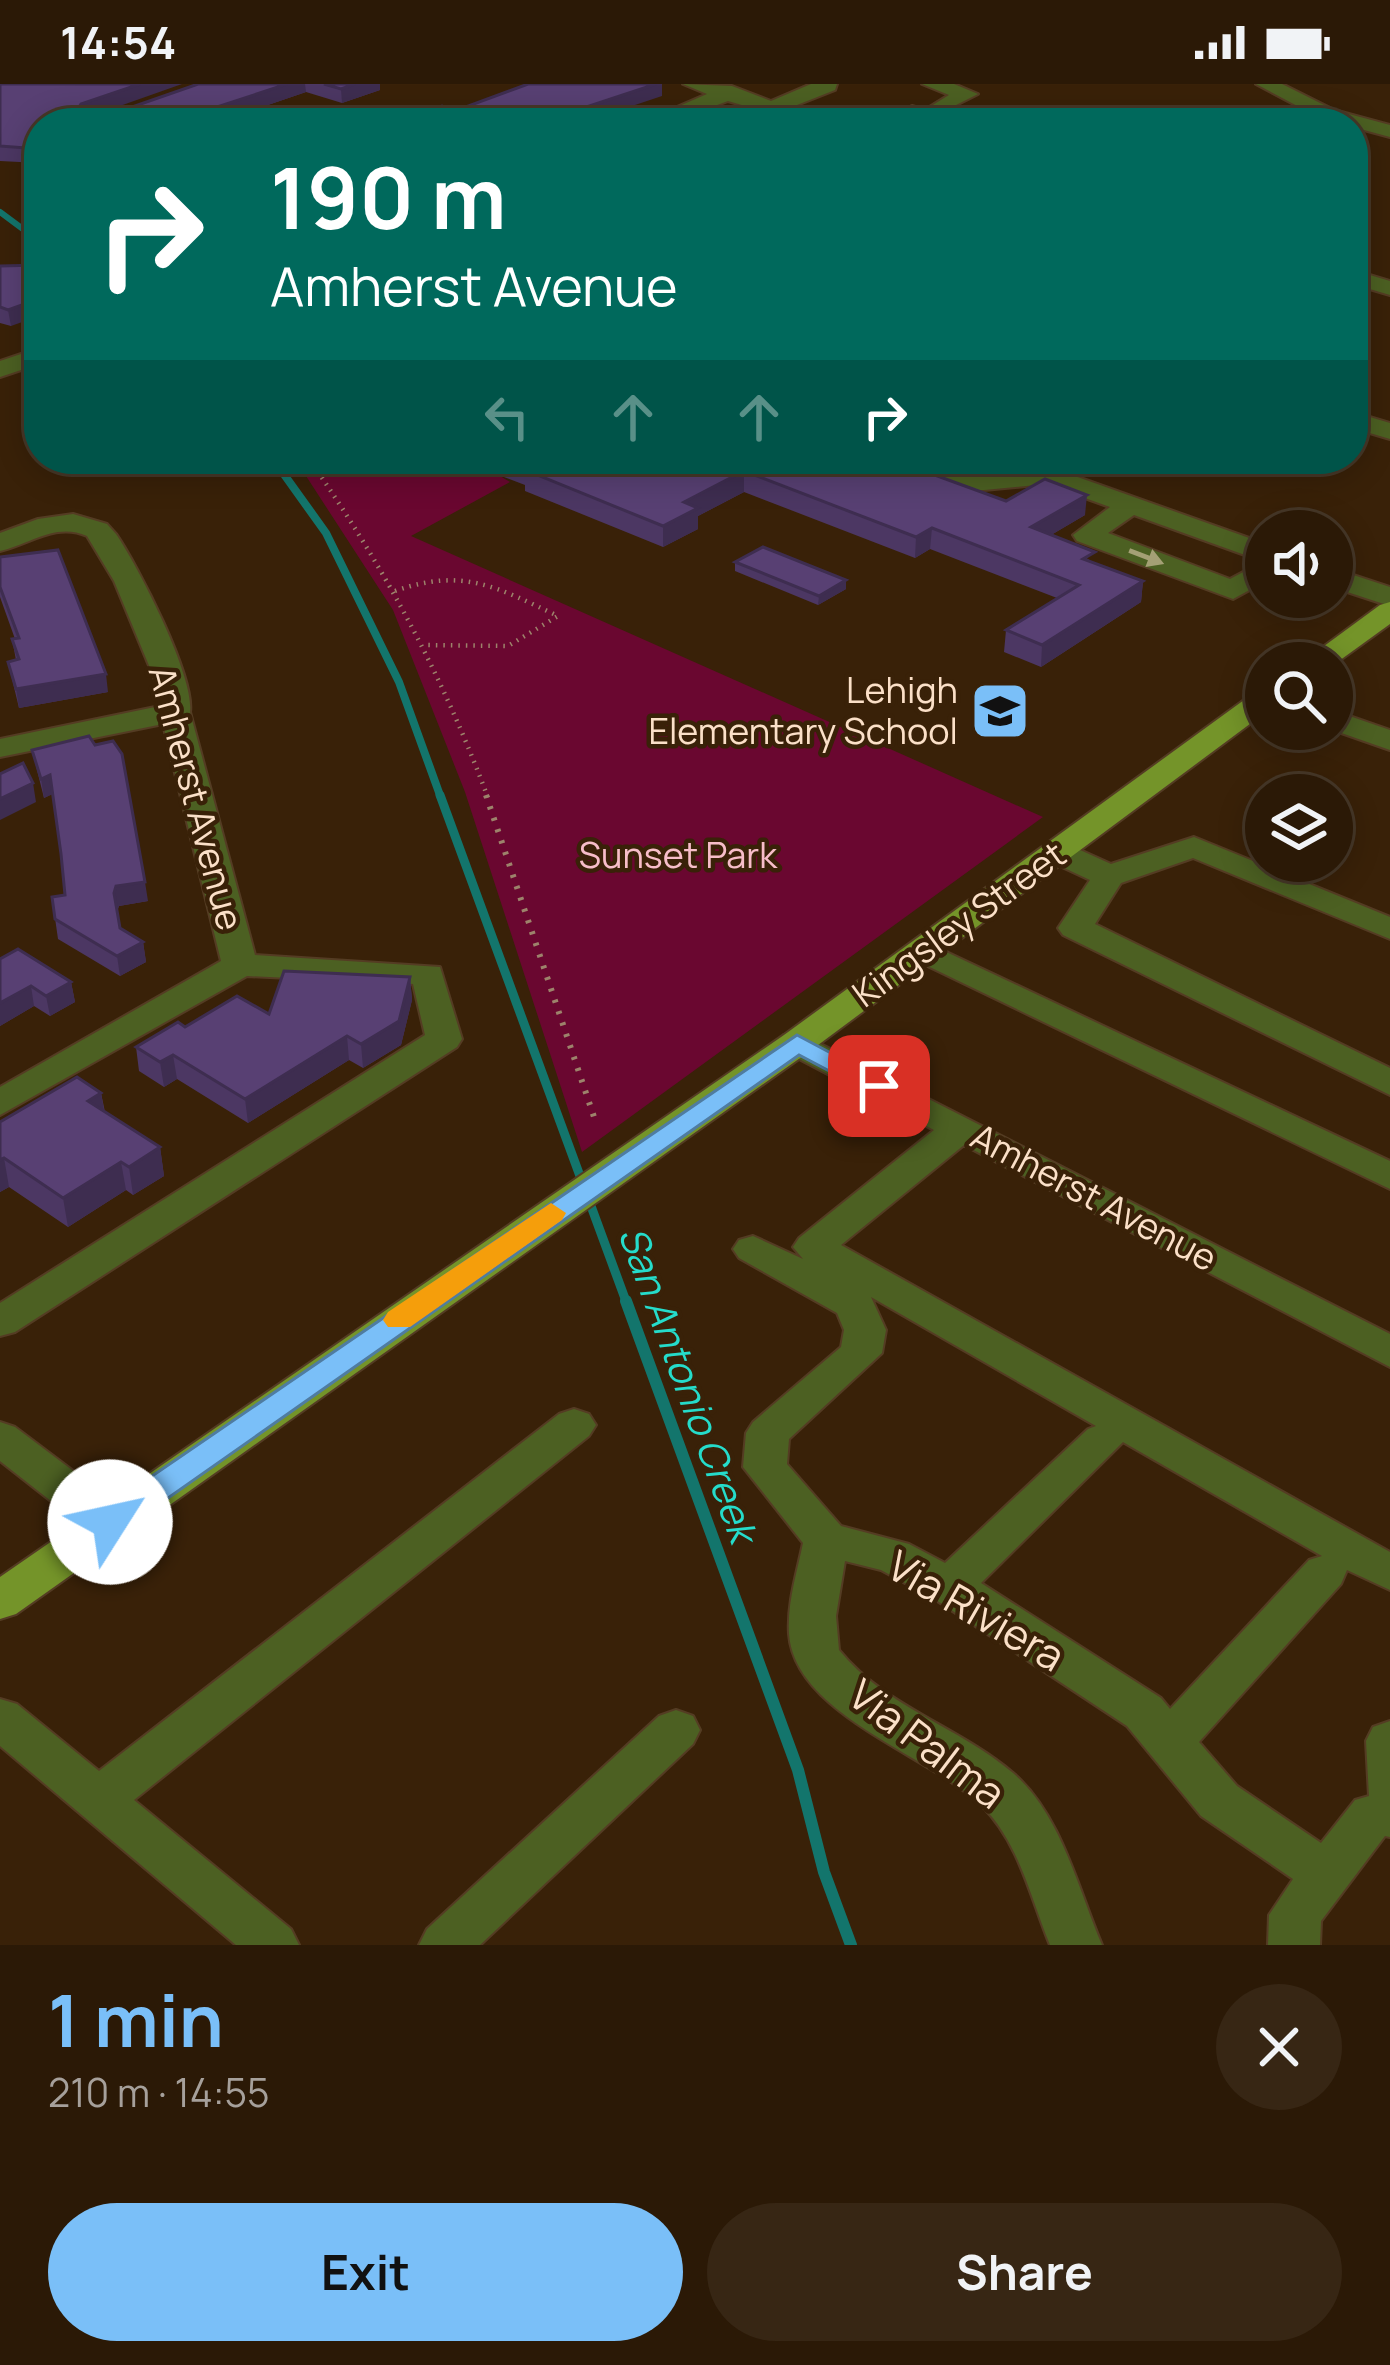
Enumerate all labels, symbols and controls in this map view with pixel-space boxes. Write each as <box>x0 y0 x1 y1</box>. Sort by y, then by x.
text: 14:54 <box>60 11 176 73</box>
text: 190 m <box>270 139 507 254</box>
icon: right <box>72 156 228 312</box>
text: Amherst Avenue <box>270 248 678 322</box>
icon: left <box>474 384 540 450</box>
icon: ahead <box>600 384 666 450</box>
icon: ahead <box>726 384 792 450</box>
icon: right <box>852 384 918 450</box>
map controls <box>1245 510 1353 882</box>
button: sound <box>1245 510 1353 618</box>
one-way arrow <box>1128 549 1164 568</box>
button: search <box>1245 642 1353 750</box>
street label: Amherst Avenue <box>138 660 255 935</box>
place label: Lehigh Elementary School <box>648 665 958 755</box>
school or university icon: Lehigh Elementary School <box>969 680 1031 742</box>
button: layers <box>1245 774 1353 882</box>
park label: Sunset Park <box>579 830 778 879</box>
street label: Kingsley Street <box>842 830 1075 1018</box>
pin <box>828 1035 930 1137</box>
icon: arrive <box>846 1053 912 1119</box>
street label: Amherst Avenue <box>963 1111 1226 1282</box>
water label: San Antonio Creek <box>607 1218 773 1554</box>
position arrow <box>47 1459 173 1585</box>
street label: Via Riviera <box>877 1536 1076 1684</box>
street label: Via Palma <box>837 1665 1018 1821</box>
text: 1 min <box>48 1970 224 2069</box>
button: close <box>1216 1984 1342 2110</box>
text: 210 m · 14:55 <box>48 2065 269 2119</box>
button: Exit <box>48 2203 683 2341</box>
button: Share <box>707 2203 1342 2341</box>

